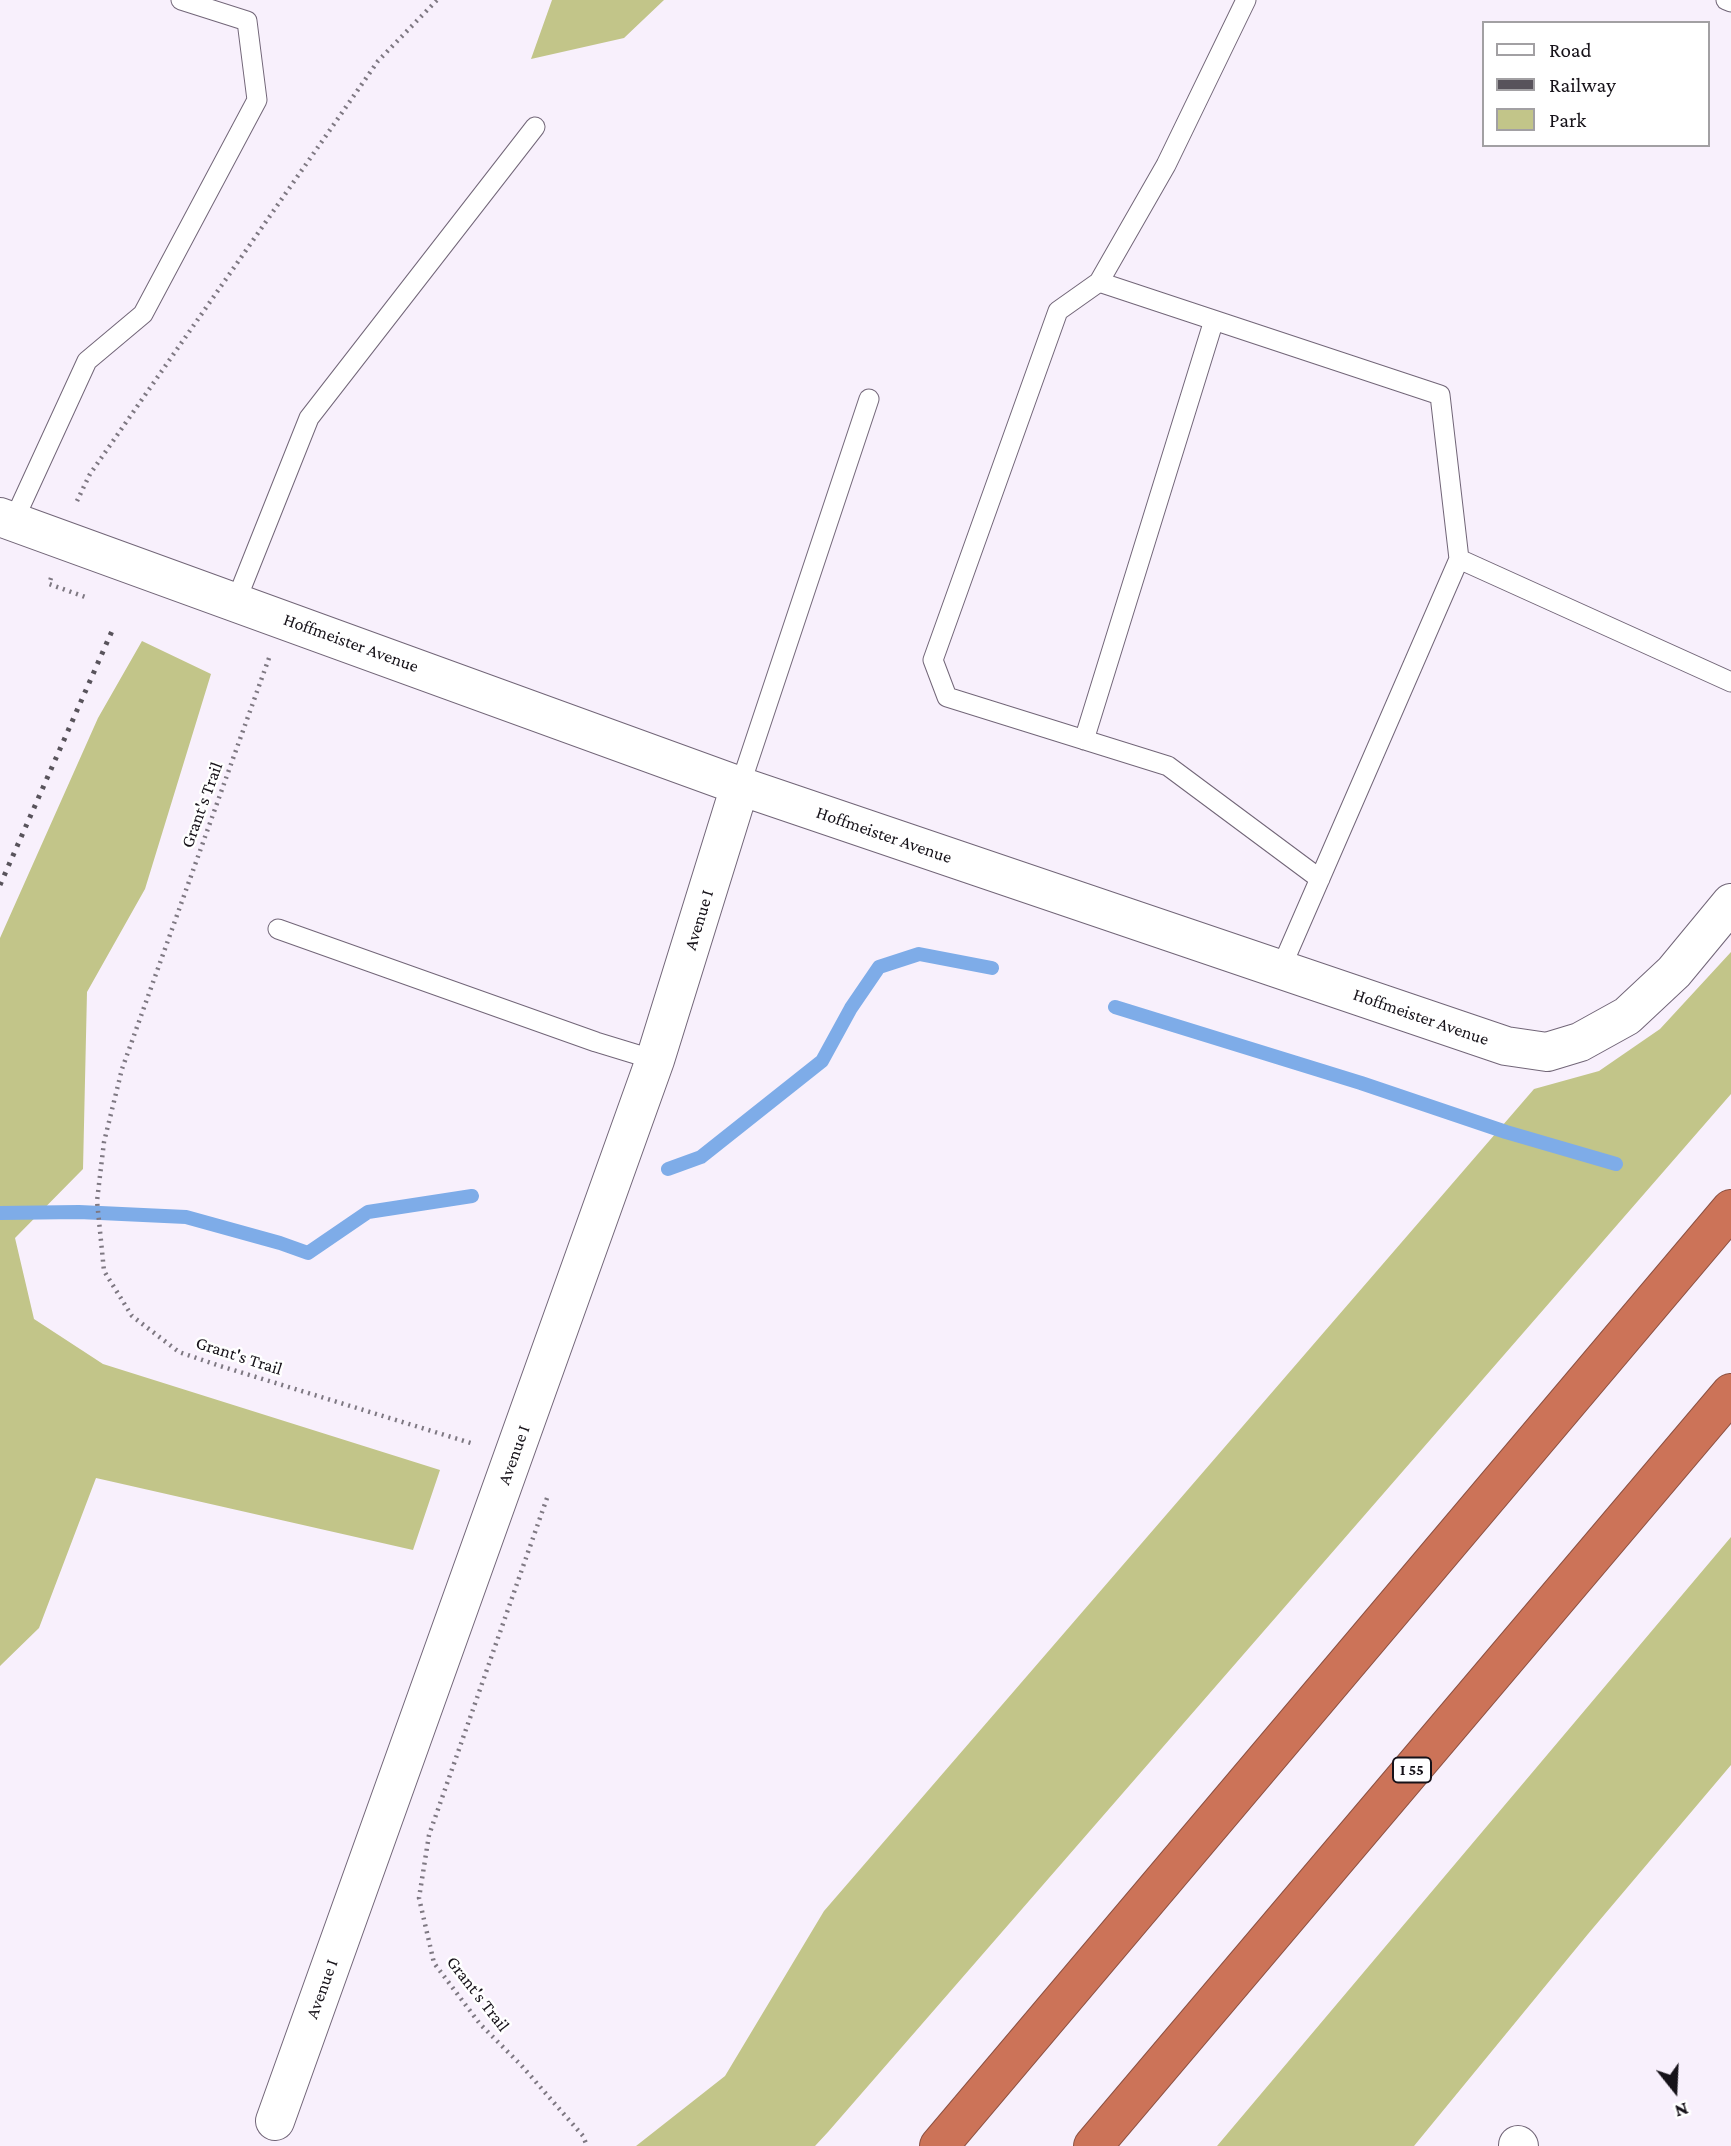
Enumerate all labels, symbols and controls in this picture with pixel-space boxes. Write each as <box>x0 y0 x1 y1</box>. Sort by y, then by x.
legend <box>1482 21 1710 147</box>
text: Road <box>1549 38 1592 62</box>
text: Railway <box>1549 73 1616 97</box>
text: Park <box>1549 108 1586 132</box>
street label: Hoffmeister Avenue <box>281 609 421 677</box>
street label: Grant's Trail <box>177 759 227 851</box>
street label: Hoffmeister Avenue <box>813 802 955 868</box>
street label: Avenue I <box>680 887 718 953</box>
street label: Hoffmeister Avenue <box>1350 984 1492 1050</box>
street label: Grant's Trail <box>193 1332 285 1380</box>
street label: Avenue I <box>493 1422 535 1488</box>
road number: I 55 <box>1393 1758 1431 1782</box>
street label: Grant's Trail <box>442 1952 514 2036</box>
street label: Avenue I <box>301 1956 343 2022</box>
north arrow <box>1640 2055 1710 2125</box>
text: N <box>1672 2098 1691 2122</box>

